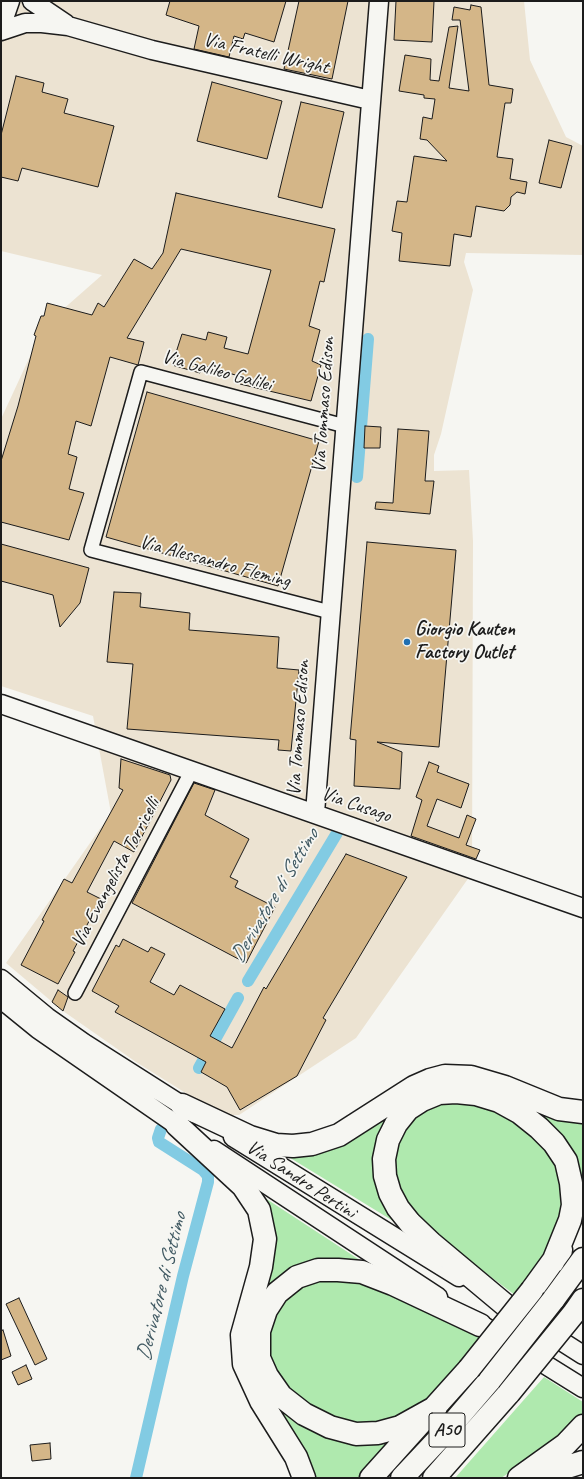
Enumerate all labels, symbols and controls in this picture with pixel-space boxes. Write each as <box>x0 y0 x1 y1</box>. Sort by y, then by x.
street label: Via Fratelli Wright <box>201 28 331 80</box>
street label: Via Tommaso Edison <box>307 336 341 474</box>
street label: Via Galileo Galilei <box>159 345 275 397</box>
street label: Via Alessandro Fleming <box>137 530 293 594</box>
place label: Giorgio Kauten Factory Outlet <box>415 618 515 665</box>
marker: Giorgio Kauten Factory Outlet <box>402 637 412 647</box>
street label: Via Tommaso Edison <box>282 659 316 797</box>
street label: Via Cusago <box>318 782 394 828</box>
street label: Via Evangelista Torricelli <box>67 794 165 952</box>
water label: Derivatore di Settimo <box>225 825 325 967</box>
street label: Via Sandro Pertini <box>242 1136 360 1224</box>
water label: Derivatore di Settimo <box>132 1211 192 1363</box>
road number: A50 <box>429 1413 465 1447</box>

